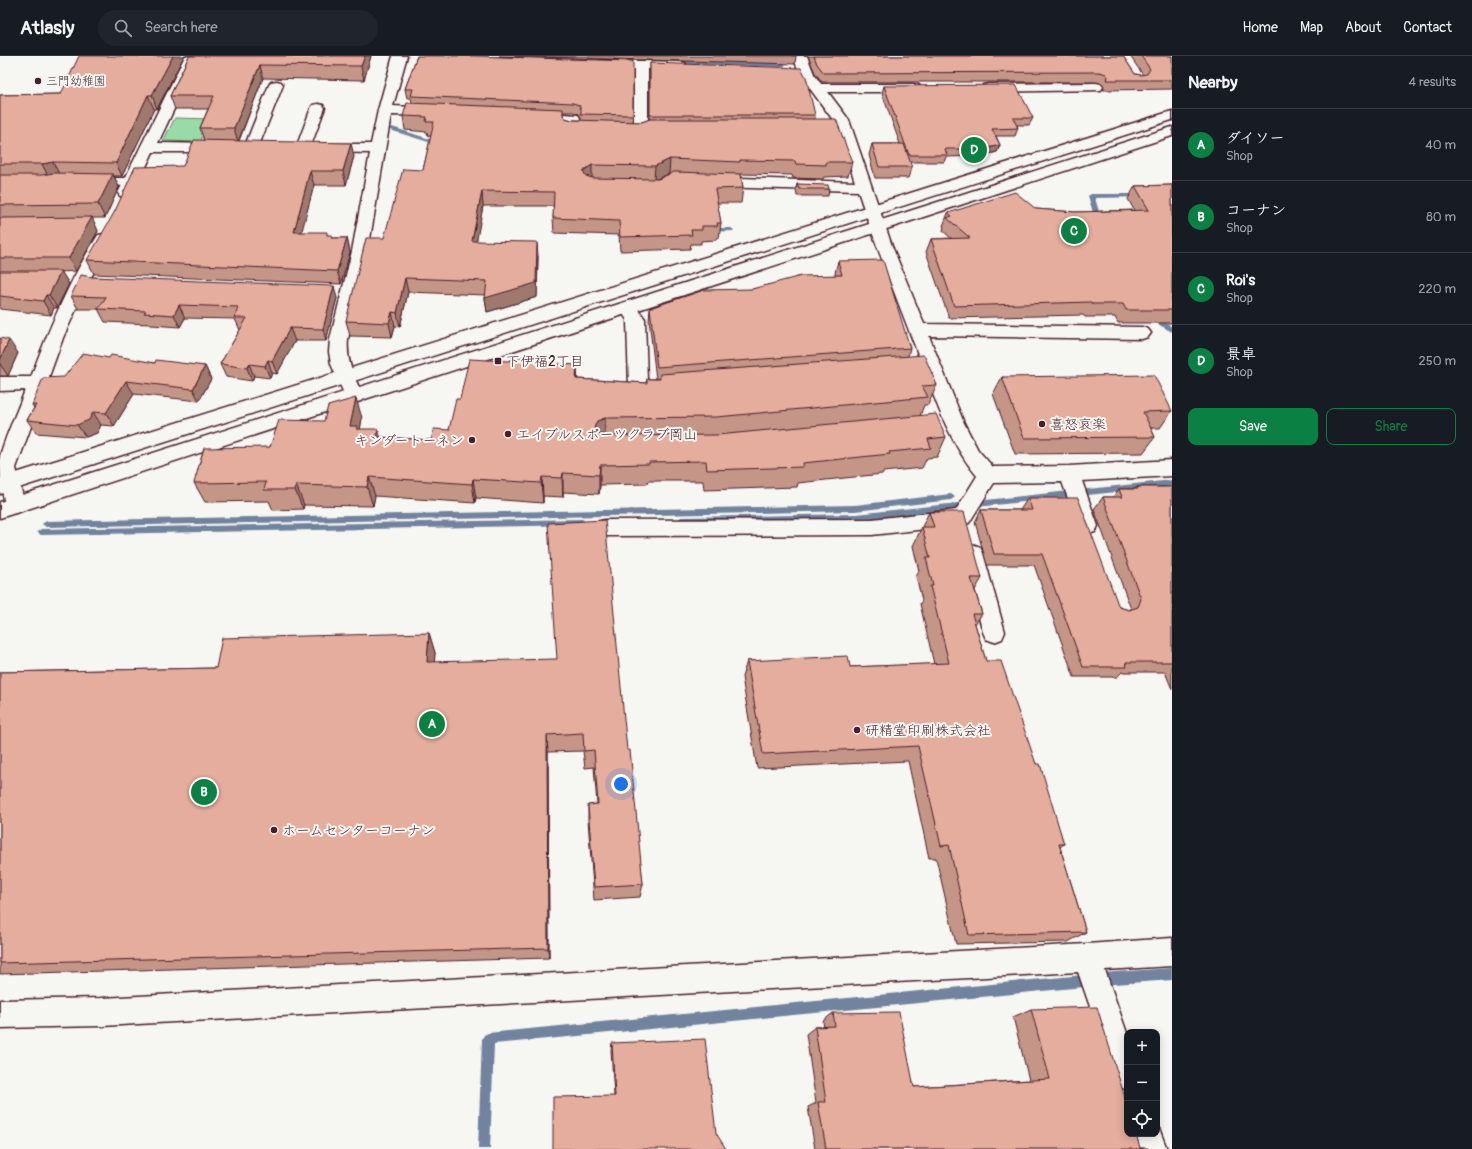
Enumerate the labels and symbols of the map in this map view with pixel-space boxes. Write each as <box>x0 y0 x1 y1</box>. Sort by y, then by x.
place label: 三門幼稚園 <box>46 74 106 89</box>
marker: 三門幼稚園 <box>33 76 43 86</box>
pin: D <box>961 135 987 165</box>
pin: C <box>1061 216 1087 246</box>
place label: 下伊福2丁目 <box>506 353 584 370</box>
marker: 下伊福2丁目 <box>493 356 503 366</box>
place label: 喜怒哀楽 <box>1050 416 1106 433</box>
marker: 喜怒哀楽 <box>1037 419 1047 429</box>
place label: エイブルスポーツクラブ岡山 <box>516 426 697 443</box>
marker: エイブルスポーツクラブ岡山 <box>503 429 513 439</box>
place label: キンダートーネン <box>355 432 464 449</box>
marker: キンダートーネン <box>467 435 477 445</box>
pin: A <box>419 709 445 739</box>
place label: 研精堂印刷株式会社 <box>865 722 991 739</box>
marker: 研精堂印刷株式会社 <box>852 725 862 735</box>
your location <box>611 774 631 794</box>
pin: B <box>191 777 217 807</box>
place label: ホームセンターコーナン <box>282 822 435 839</box>
marker: ホームセンターコーナン <box>269 825 279 835</box>

